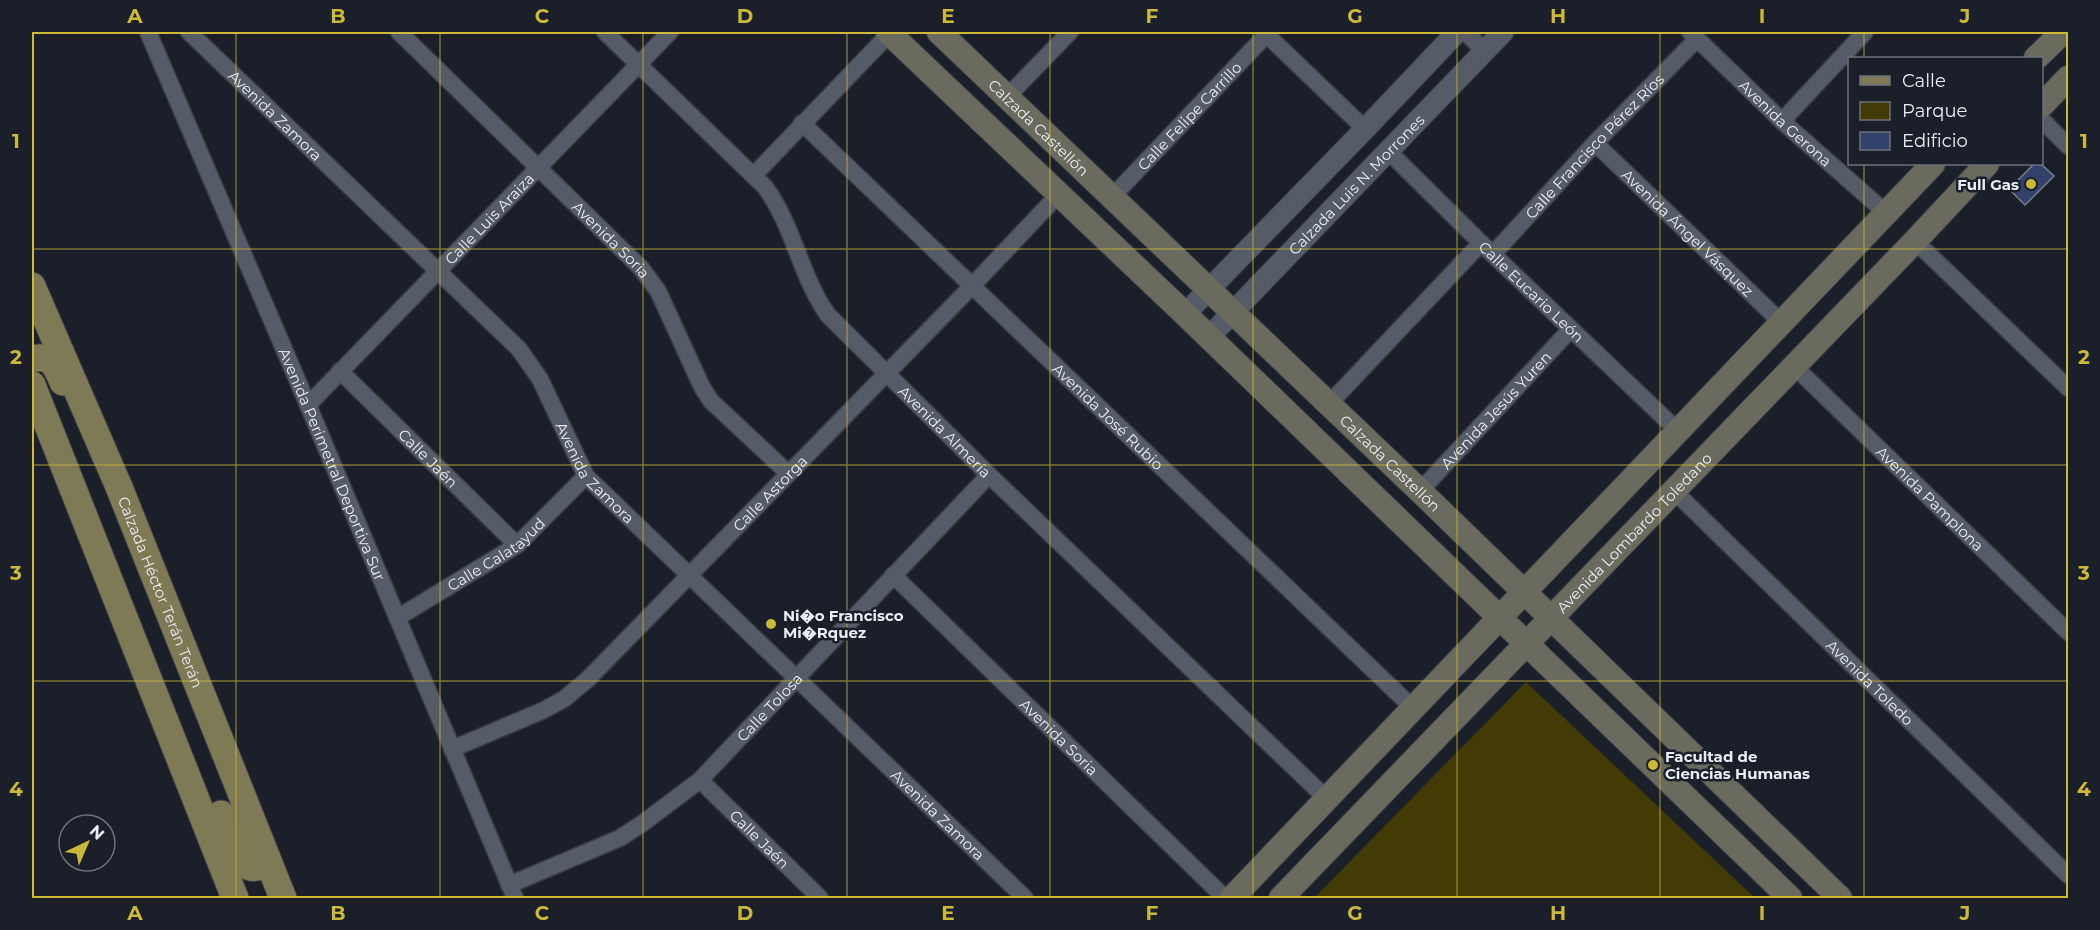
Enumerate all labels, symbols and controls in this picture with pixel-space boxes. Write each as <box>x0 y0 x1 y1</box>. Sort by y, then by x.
text: A <box>126 4 143 28</box>
text: B <box>330 4 346 28</box>
text: C <box>535 4 550 28</box>
text: D <box>737 4 753 28</box>
text: E <box>941 4 955 28</box>
text: F <box>1146 4 1159 28</box>
text: G <box>1347 4 1363 28</box>
text: H <box>1550 4 1566 28</box>
text: I <box>1759 4 1765 28</box>
text: J <box>1959 4 1970 28</box>
legend <box>1848 57 2043 165</box>
street label: Calle Felipe Carrillo <box>1133 58 1245 174</box>
street label: Avenida Zamora <box>225 66 326 164</box>
street label: Calle Francisco Pérez Ríos <box>1521 69 1668 223</box>
text: Calle <box>1902 70 1946 92</box>
street label: Calzada Castellón <box>984 75 1093 180</box>
street label: Avenida Gerona <box>1735 75 1836 170</box>
text: Parque <box>1902 100 1968 122</box>
street label: Calzada Luis N. Morrones <box>1284 110 1428 259</box>
text: 1 <box>12 129 20 153</box>
text: 1 <box>2080 129 2088 153</box>
text: Edificio <box>1902 130 1968 152</box>
street label: Avenida Ángel Vásquez <box>1618 165 1758 300</box>
street label: Calle Luis Araiza <box>440 169 538 268</box>
place label: Full Gas <box>1957 175 2019 194</box>
marker: Full Gas <box>2024 177 2038 191</box>
street label: Avenida Soria <box>569 197 655 282</box>
street label: Calle Eucario León <box>1475 237 1588 346</box>
text: 2 <box>10 345 22 369</box>
street label: Avenida Perimetral Deportiva Sur <box>275 345 390 583</box>
text: 2 <box>2078 345 2090 369</box>
street label: Avenida Jesús Yuren <box>1436 347 1555 473</box>
street label: Avenida José Rubio <box>1049 359 1168 474</box>
street label: Avenida Almería <box>895 381 996 482</box>
street label: Calzada Castellón <box>1336 410 1445 515</box>
street label: Avenida Zamora <box>552 419 639 527</box>
street label: Calle Jaén <box>395 424 462 491</box>
street label: Avenida Pamplona <box>1873 442 1988 555</box>
street label: Avenida Lombardo Toledano <box>1552 448 1716 617</box>
street label: Calle Astorga <box>728 451 811 535</box>
street label: Calzada Héctor Terán Terán <box>114 493 208 690</box>
street label: Calle Calatayud <box>444 513 549 595</box>
text: 3 <box>9 561 22 585</box>
text: 3 <box>2077 561 2090 585</box>
place label: Ni�o Francisco Mi�Rquez <box>783 606 904 642</box>
marker: Ni�o Francisco Mi�Rquez <box>764 617 778 631</box>
street label: Avenida Toledo <box>1823 636 1918 729</box>
street label: Calle Tolosa <box>732 669 806 745</box>
street label: Avenida Soria <box>1016 694 1102 779</box>
place label: Facultad de Ciencias Humanas <box>1665 747 1810 783</box>
marker: Facultad de Ciencias Humanas <box>1646 758 1660 772</box>
street label: Avenida Zamora <box>887 765 989 864</box>
text: 4 <box>9 777 23 801</box>
text: 4 <box>2077 777 2091 801</box>
street label: Calle Jaén <box>726 805 794 872</box>
north arrow <box>57 813 117 873</box>
text: N <box>86 821 108 844</box>
text: A <box>126 901 143 925</box>
text: B <box>330 901 346 925</box>
text: C <box>535 901 550 925</box>
text: D <box>737 901 753 925</box>
text: E <box>941 901 955 925</box>
text: F <box>1146 901 1159 925</box>
text: G <box>1347 901 1363 925</box>
text: H <box>1550 901 1566 925</box>
text: I <box>1759 901 1765 925</box>
text: J <box>1959 901 1970 925</box>

